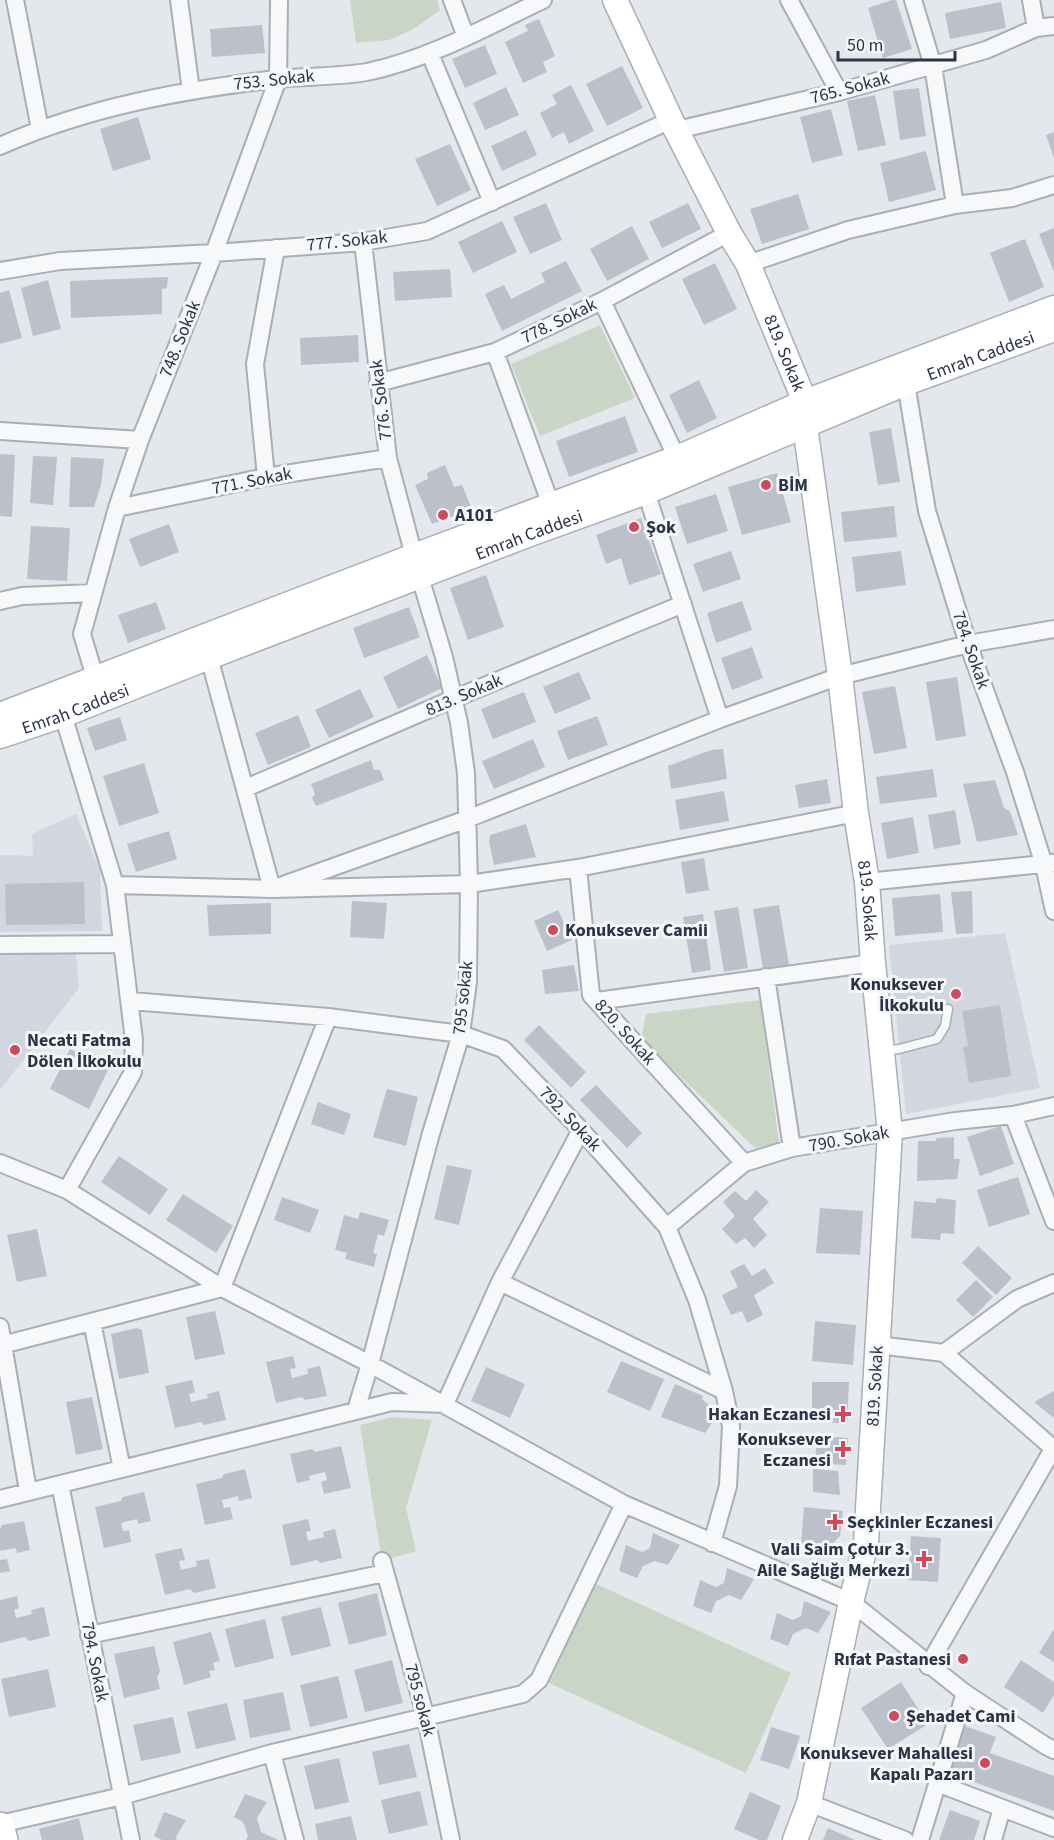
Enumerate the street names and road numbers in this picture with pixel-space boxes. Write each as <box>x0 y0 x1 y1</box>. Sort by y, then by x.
street label: 753. Sokak <box>232 63 316 97</box>
street label: 765. Sokak <box>808 65 892 111</box>
street label: 777. Sokak <box>305 224 389 258</box>
street label: 778. Sokak <box>517 292 601 350</box>
street label: 748. Sokak <box>153 297 207 381</box>
street label: 819. Sokak <box>758 311 812 395</box>
street label: Emrah Caddesi <box>923 325 1038 387</box>
street label: 776. Sokak <box>364 358 398 442</box>
street label: 771. Sokak <box>210 461 294 501</box>
street label: Emrah Caddesi <box>472 503 586 566</box>
street label: 784. Sokak <box>946 608 996 692</box>
street label: 813. Sokak <box>422 668 506 722</box>
street label: Emrah Caddesi <box>18 677 133 740</box>
street label: 819. Sokak <box>851 858 884 942</box>
street label: 795 sokak <box>447 960 479 1036</box>
street label: 820. Sokak <box>589 994 661 1071</box>
street label: 792. Sokak <box>533 1081 607 1157</box>
street label: 790. Sokak <box>807 1120 891 1158</box>
street label: 819. Sokak <box>860 1345 890 1427</box>
street label: 794. Sokak <box>75 1620 115 1704</box>
street label: 795 sokak <box>398 1661 442 1739</box>

